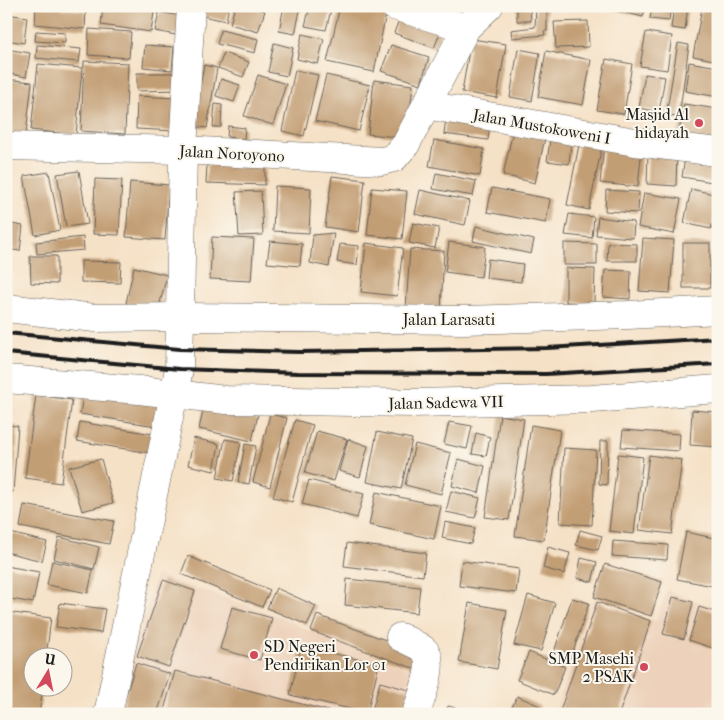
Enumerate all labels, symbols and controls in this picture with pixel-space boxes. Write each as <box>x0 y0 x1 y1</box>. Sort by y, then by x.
street label: Jalan Mustokoweni I <box>469 105 612 148</box>
place label: Masjid Al hidayah <box>625 105 690 142</box>
marker: Masjid Al hidayah <box>693 117 705 129</box>
street label: Jalan Noroyono <box>177 141 285 166</box>
street label: Jalan Larasati <box>401 310 496 329</box>
street label: Jalan Sadewa VII <box>386 392 504 413</box>
place label: SD Negeri Pendirikan Lor 01 <box>264 637 386 674</box>
north arrow <box>22 648 72 698</box>
marker: SD Negeri Pendirikan Lor 01 <box>248 649 260 661</box>
place label: SMP Masehi 2 PSAK <box>549 649 635 686</box>
text: U <box>42 650 57 669</box>
marker: SMP Masehi 2 PSAK <box>638 661 650 673</box>

